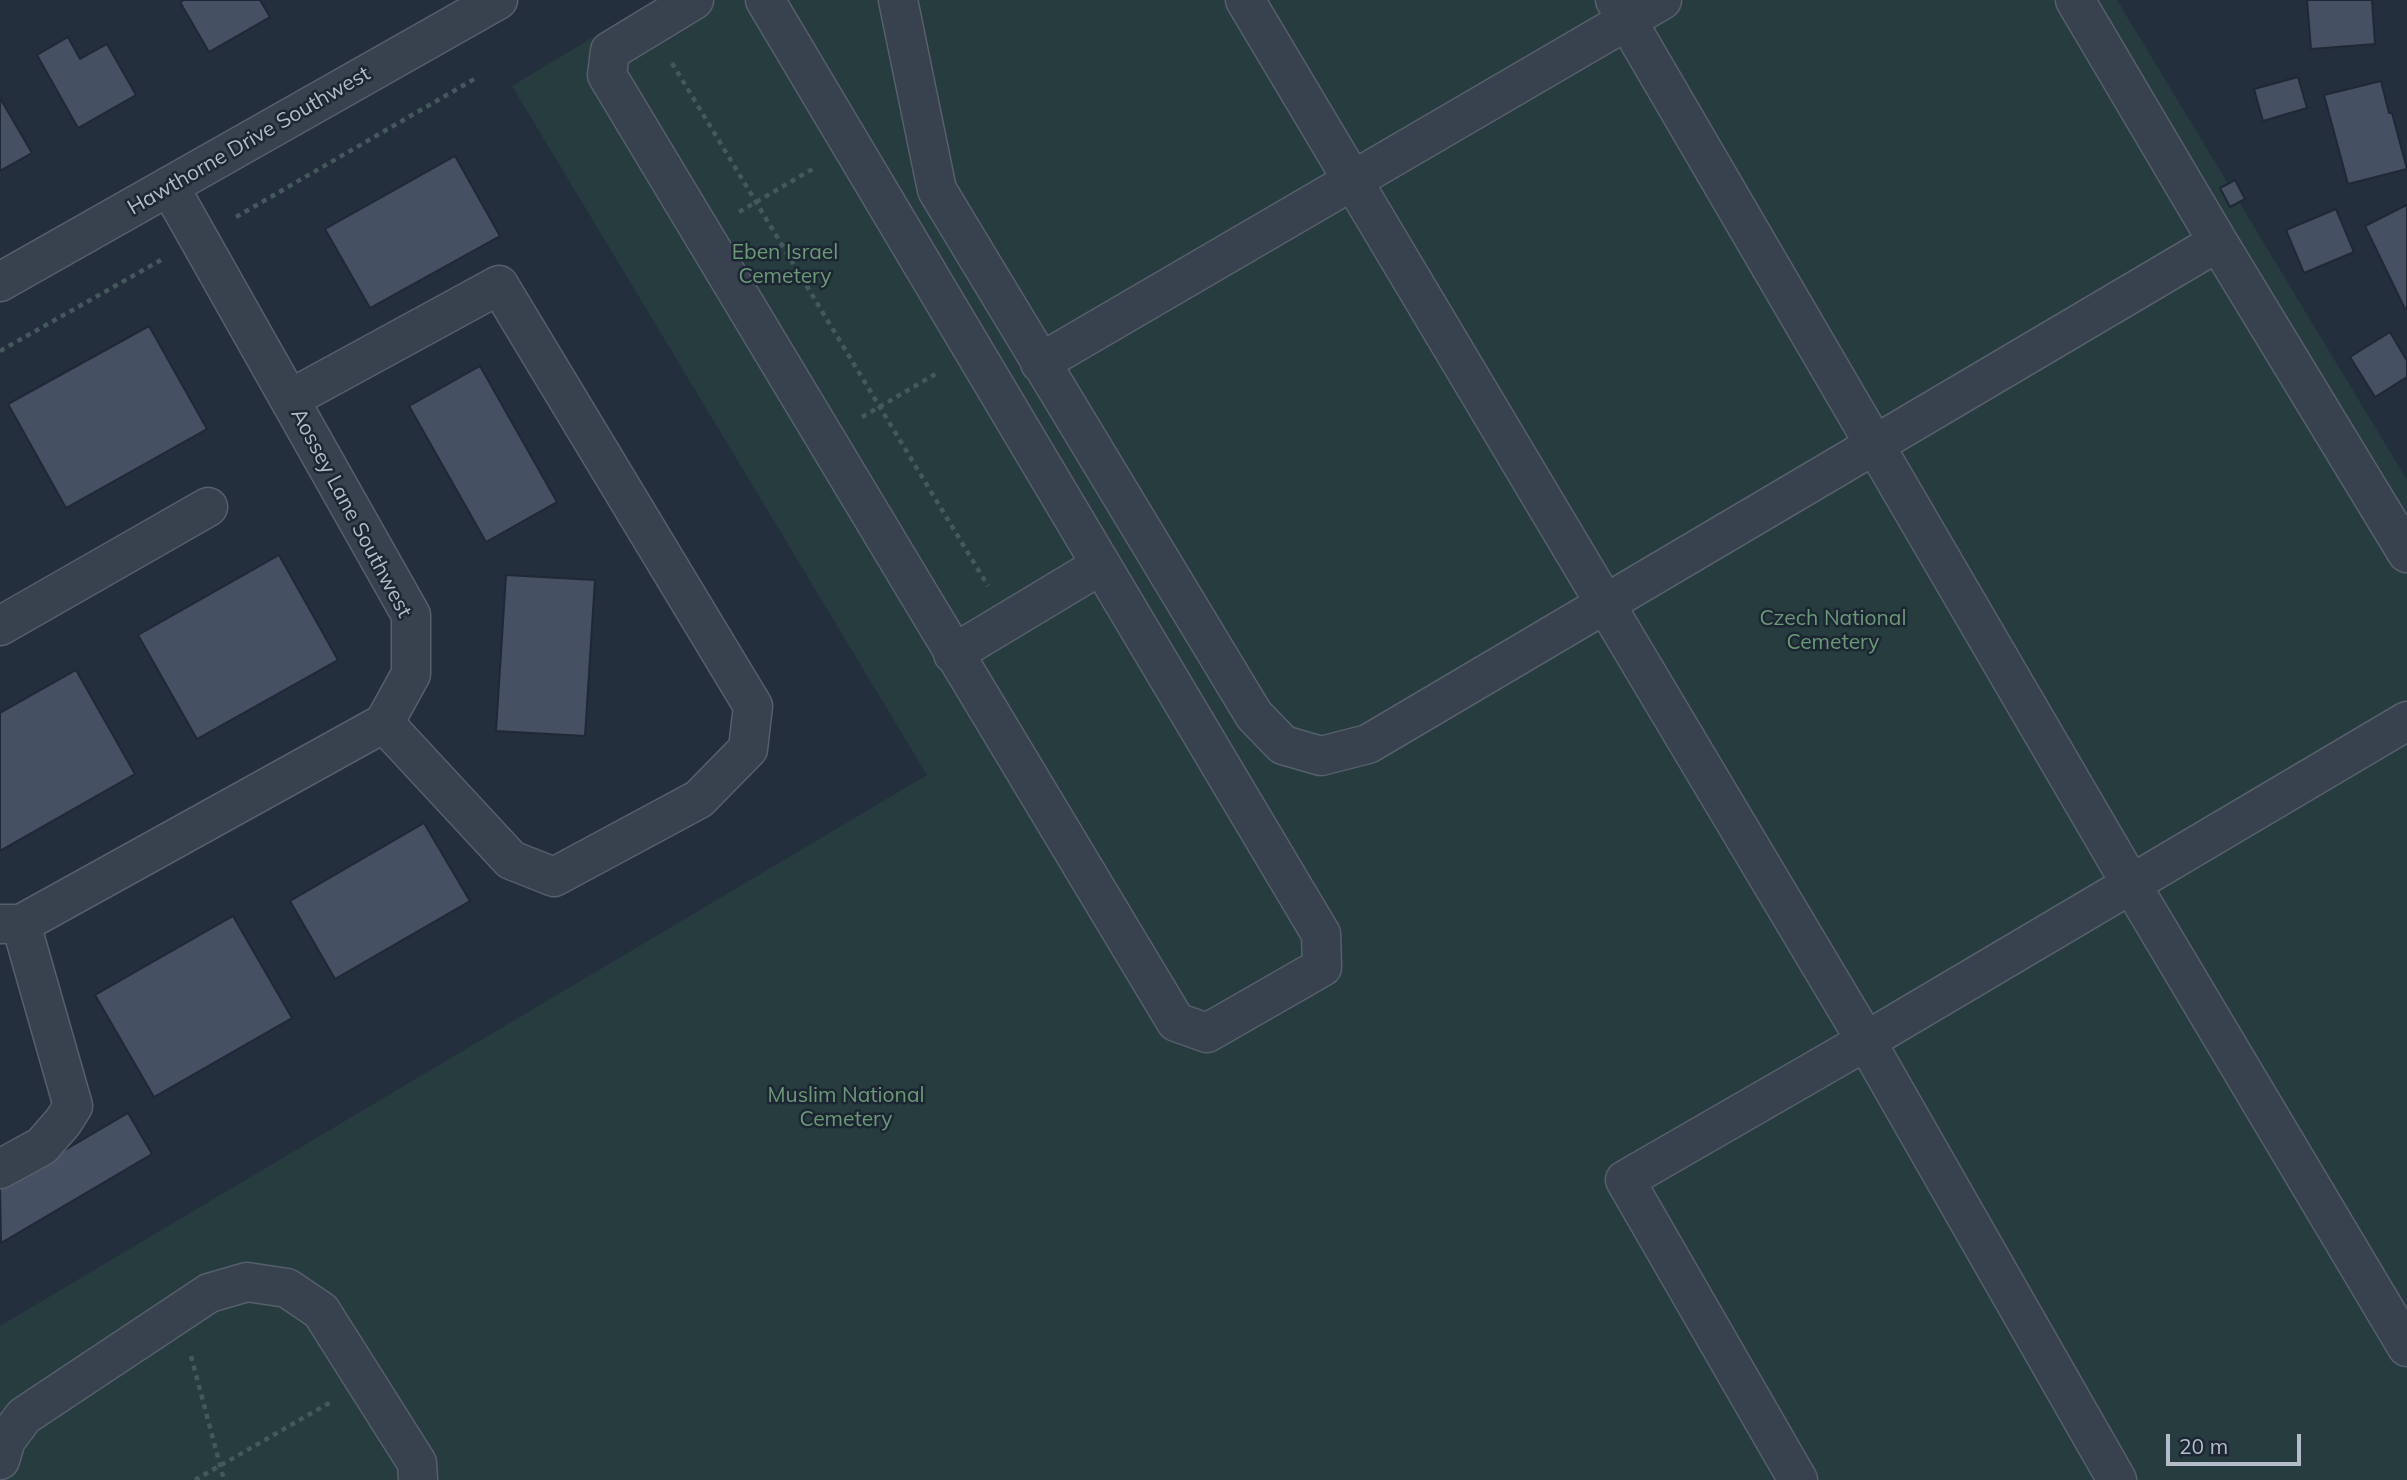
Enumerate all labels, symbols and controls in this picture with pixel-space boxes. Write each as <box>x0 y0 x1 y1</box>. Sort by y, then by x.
street label: Hawthorne Drive Southwest <box>123 61 375 221</box>
park label: Eben Israel Cemetery <box>732 240 838 290</box>
street label: Aossey Lane Southwest <box>285 404 417 622</box>
park label: Czech National Cemetery <box>1760 606 1906 656</box>
park label: Muslim National Cemetery <box>768 1083 924 1133</box>
scale bar <box>2169 1420 2304 1464</box>
text: 20 m <box>2179 1433 2228 1459</box>

